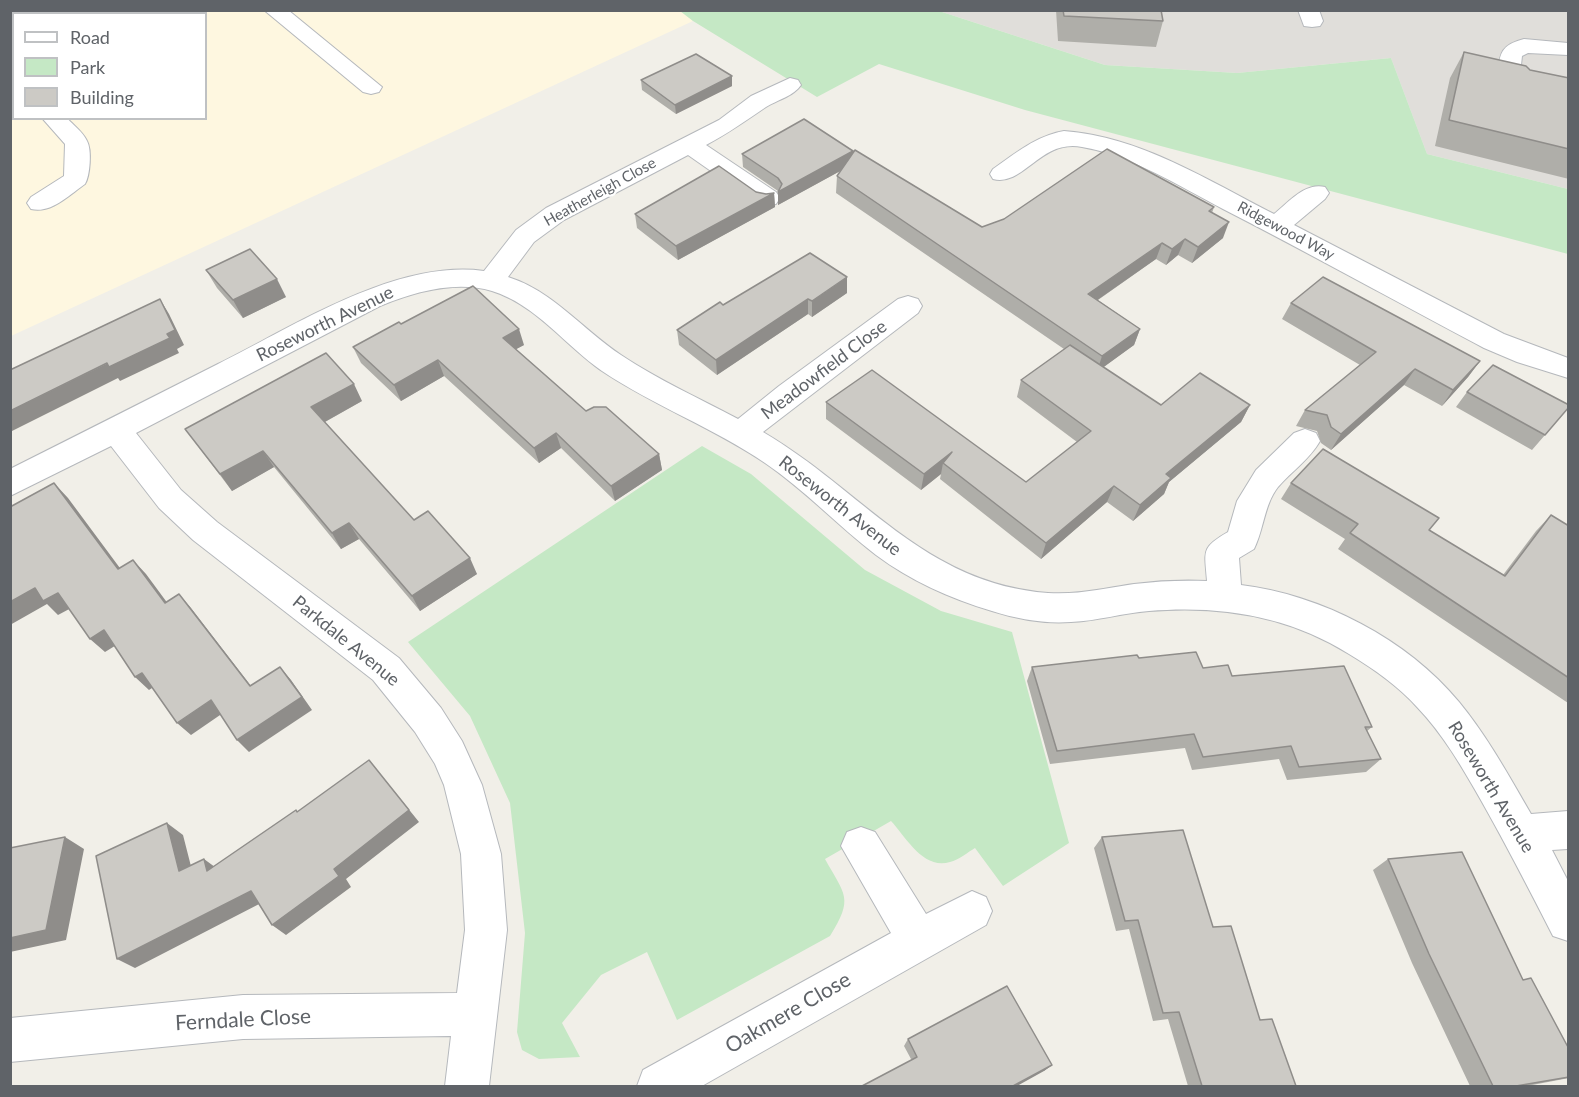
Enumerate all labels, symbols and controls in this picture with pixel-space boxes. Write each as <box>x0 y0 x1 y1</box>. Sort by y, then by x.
legend <box>12 12 207 120</box>
text: Road <box>70 26 110 48</box>
text: Park <box>70 56 105 78</box>
text: Building <box>70 86 134 108</box>
street label: Heatherleigh Close <box>541 154 659 230</box>
street label: Ridgewood Way <box>1234 198 1338 264</box>
street label: Roseworth Avenue <box>253 282 397 366</box>
street label: Meadowfield Close <box>757 316 891 424</box>
street label: Roseworth Avenue <box>774 451 906 561</box>
street label: Parkdale Avenue <box>288 591 404 691</box>
street label: Roseworth Avenue <box>1443 717 1539 857</box>
street label: Oakmere Close <box>721 967 855 1059</box>
street label: Ferndale Close <box>174 1004 312 1036</box>

